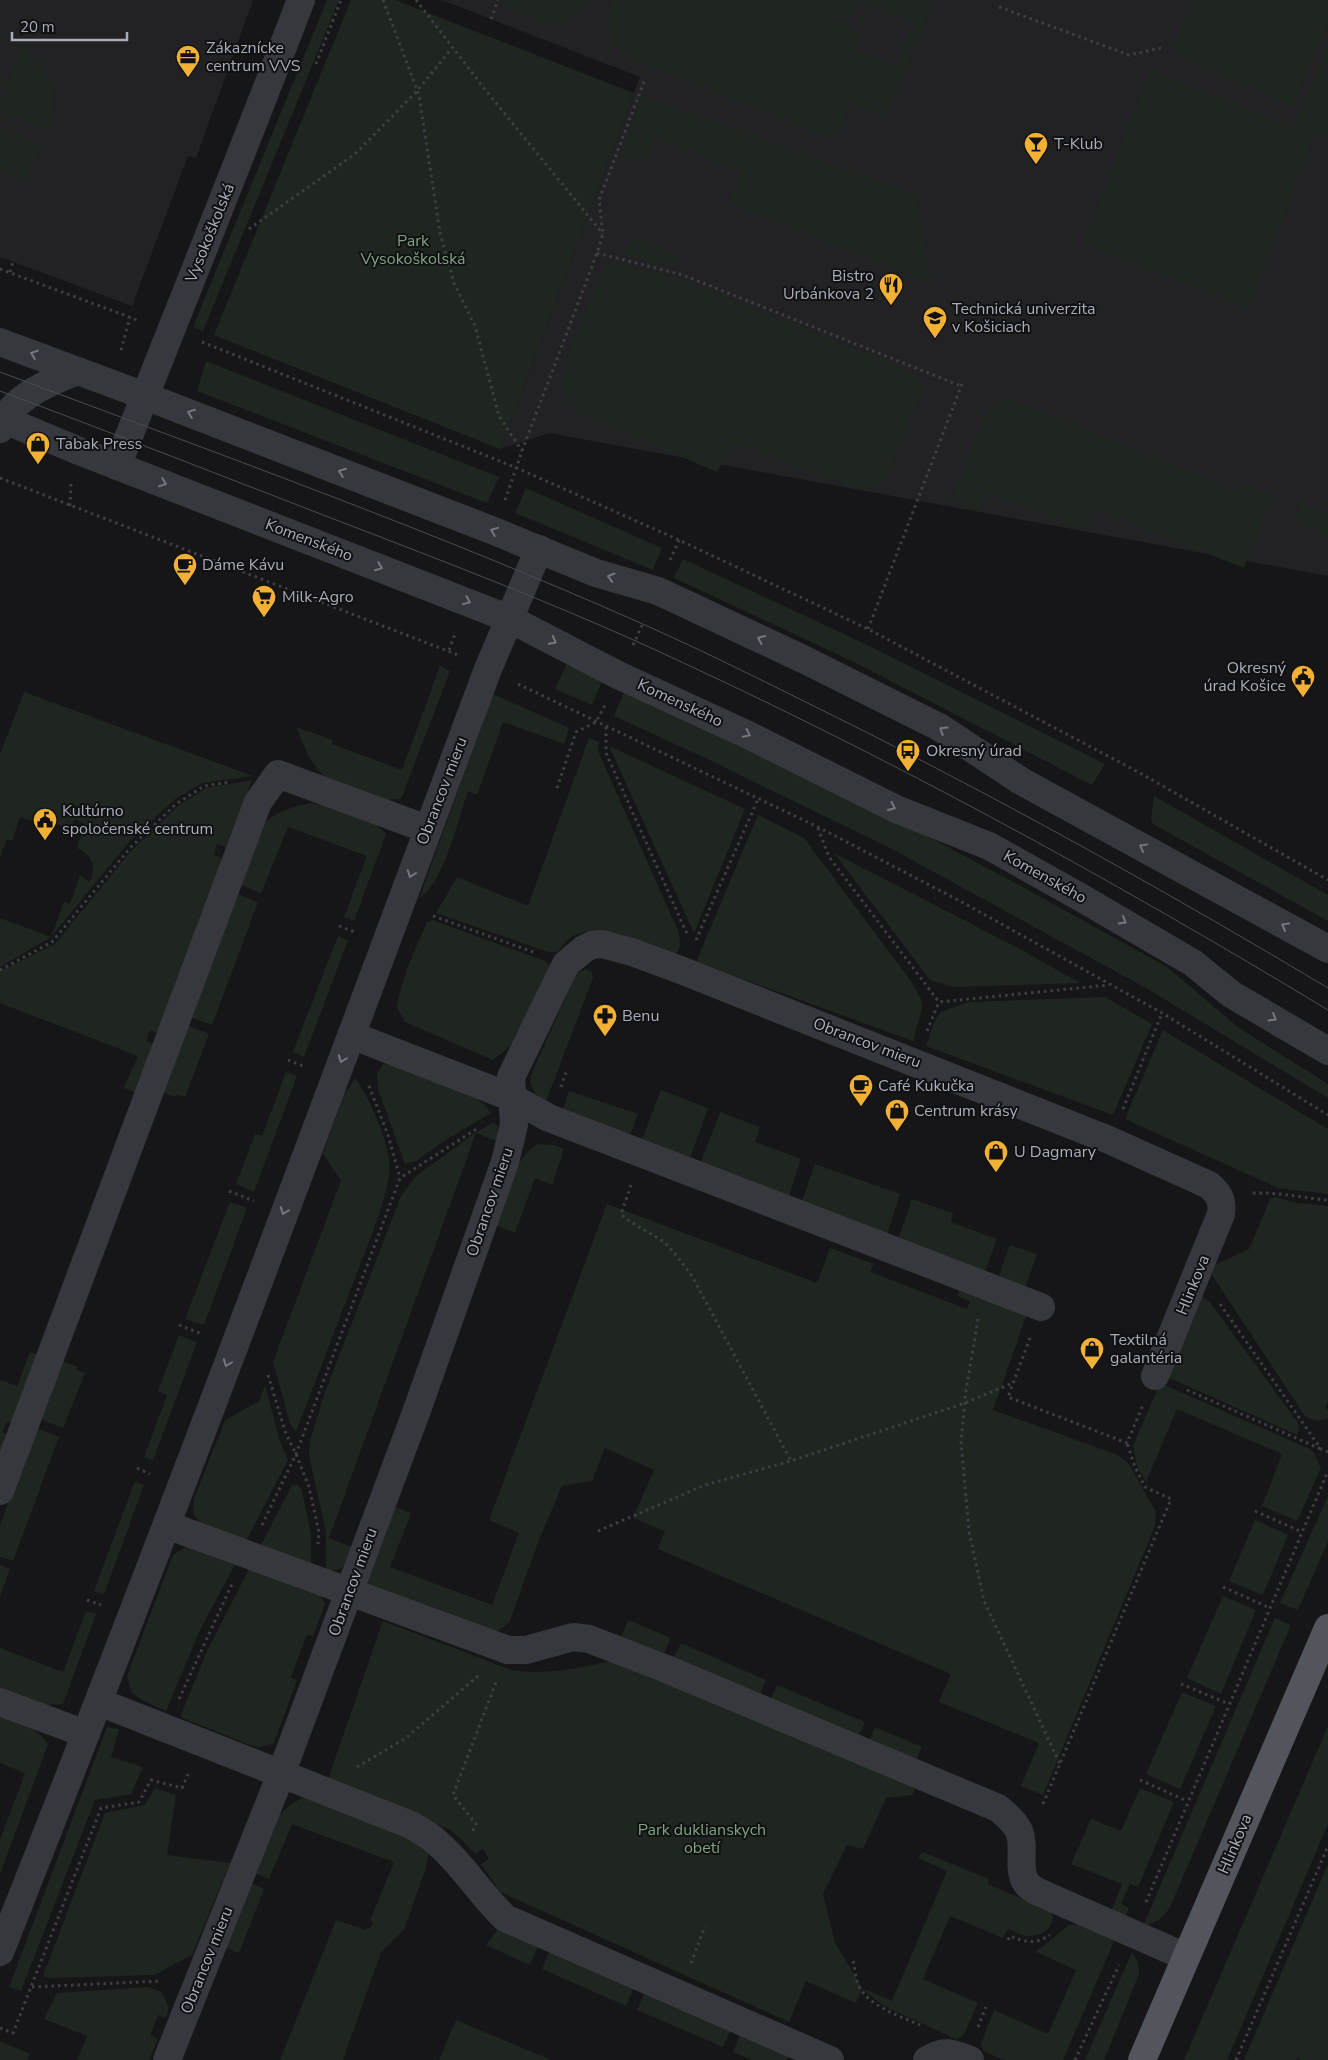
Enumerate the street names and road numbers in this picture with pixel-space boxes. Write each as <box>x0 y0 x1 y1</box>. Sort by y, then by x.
street label: Vysokoškolská <box>180 180 240 287</box>
street label: Komenského <box>262 513 356 567</box>
street label: Komenského <box>634 674 726 732</box>
street label: Obrancov mieru <box>411 734 473 848</box>
street label: Komenského <box>999 845 1091 909</box>
street label: Obrancov mieru <box>810 1012 924 1074</box>
street label: Obrancov mieru <box>461 1145 519 1259</box>
street label: Hlinkova <box>1171 1252 1215 1318</box>
street label: Obrancov mieru <box>323 1525 383 1639</box>
street label: Hlinkova <box>1213 1811 1257 1877</box>
street label: Obrancov mieru <box>175 1903 239 2017</box>

